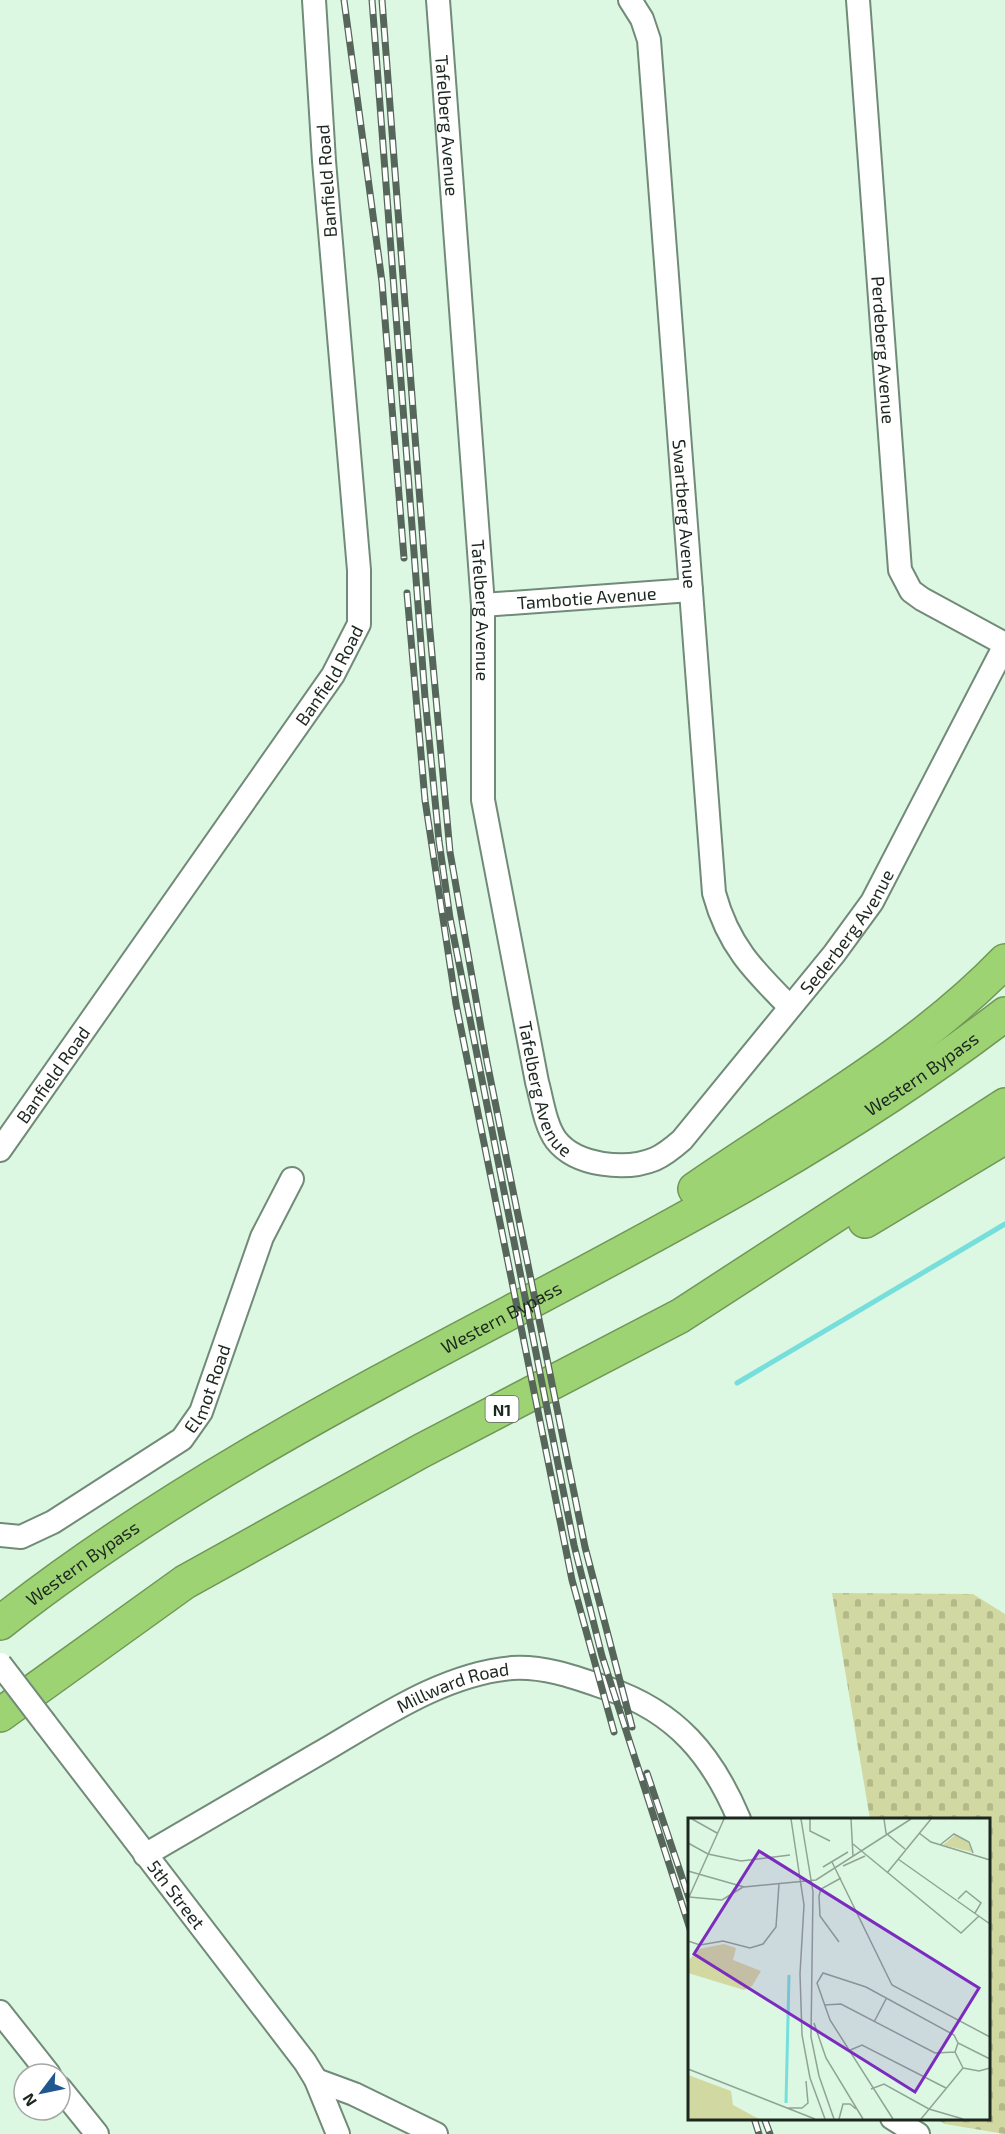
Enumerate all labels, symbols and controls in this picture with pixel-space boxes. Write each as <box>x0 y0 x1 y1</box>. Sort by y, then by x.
street label: Tafelberg Avenue <box>431 54 464 197</box>
street label: Banfield Road <box>311 124 341 238</box>
street label: Perdeberg Avenue <box>867 275 900 425</box>
street label: Swartberg Avenue <box>668 438 702 590</box>
street label: Tafelberg Avenue <box>467 539 494 681</box>
street label: Tambotie Avenue <box>516 582 657 614</box>
street label: Banfield Road <box>290 621 368 729</box>
street label: Sederberg Avenue <box>795 865 898 998</box>
street label: Tafelberg Avenue <box>515 1019 576 1161</box>
street label: Banfield Road <box>11 1022 94 1127</box>
street label: Western Bypass <box>860 1027 983 1120</box>
street label: Western Bypass <box>437 1276 565 1358</box>
street label: Elmot Road <box>179 1341 235 1437</box>
road number: N1 <box>486 1396 518 1422</box>
street label: Western Bypass <box>21 1516 143 1610</box>
street label: Millward Road <box>393 1657 510 1717</box>
inset map <box>688 1818 990 2119</box>
street label: 5th Street <box>143 1856 210 1933</box>
north arrow <box>12 2062 72 2122</box>
text: N <box>18 2090 40 2110</box>

